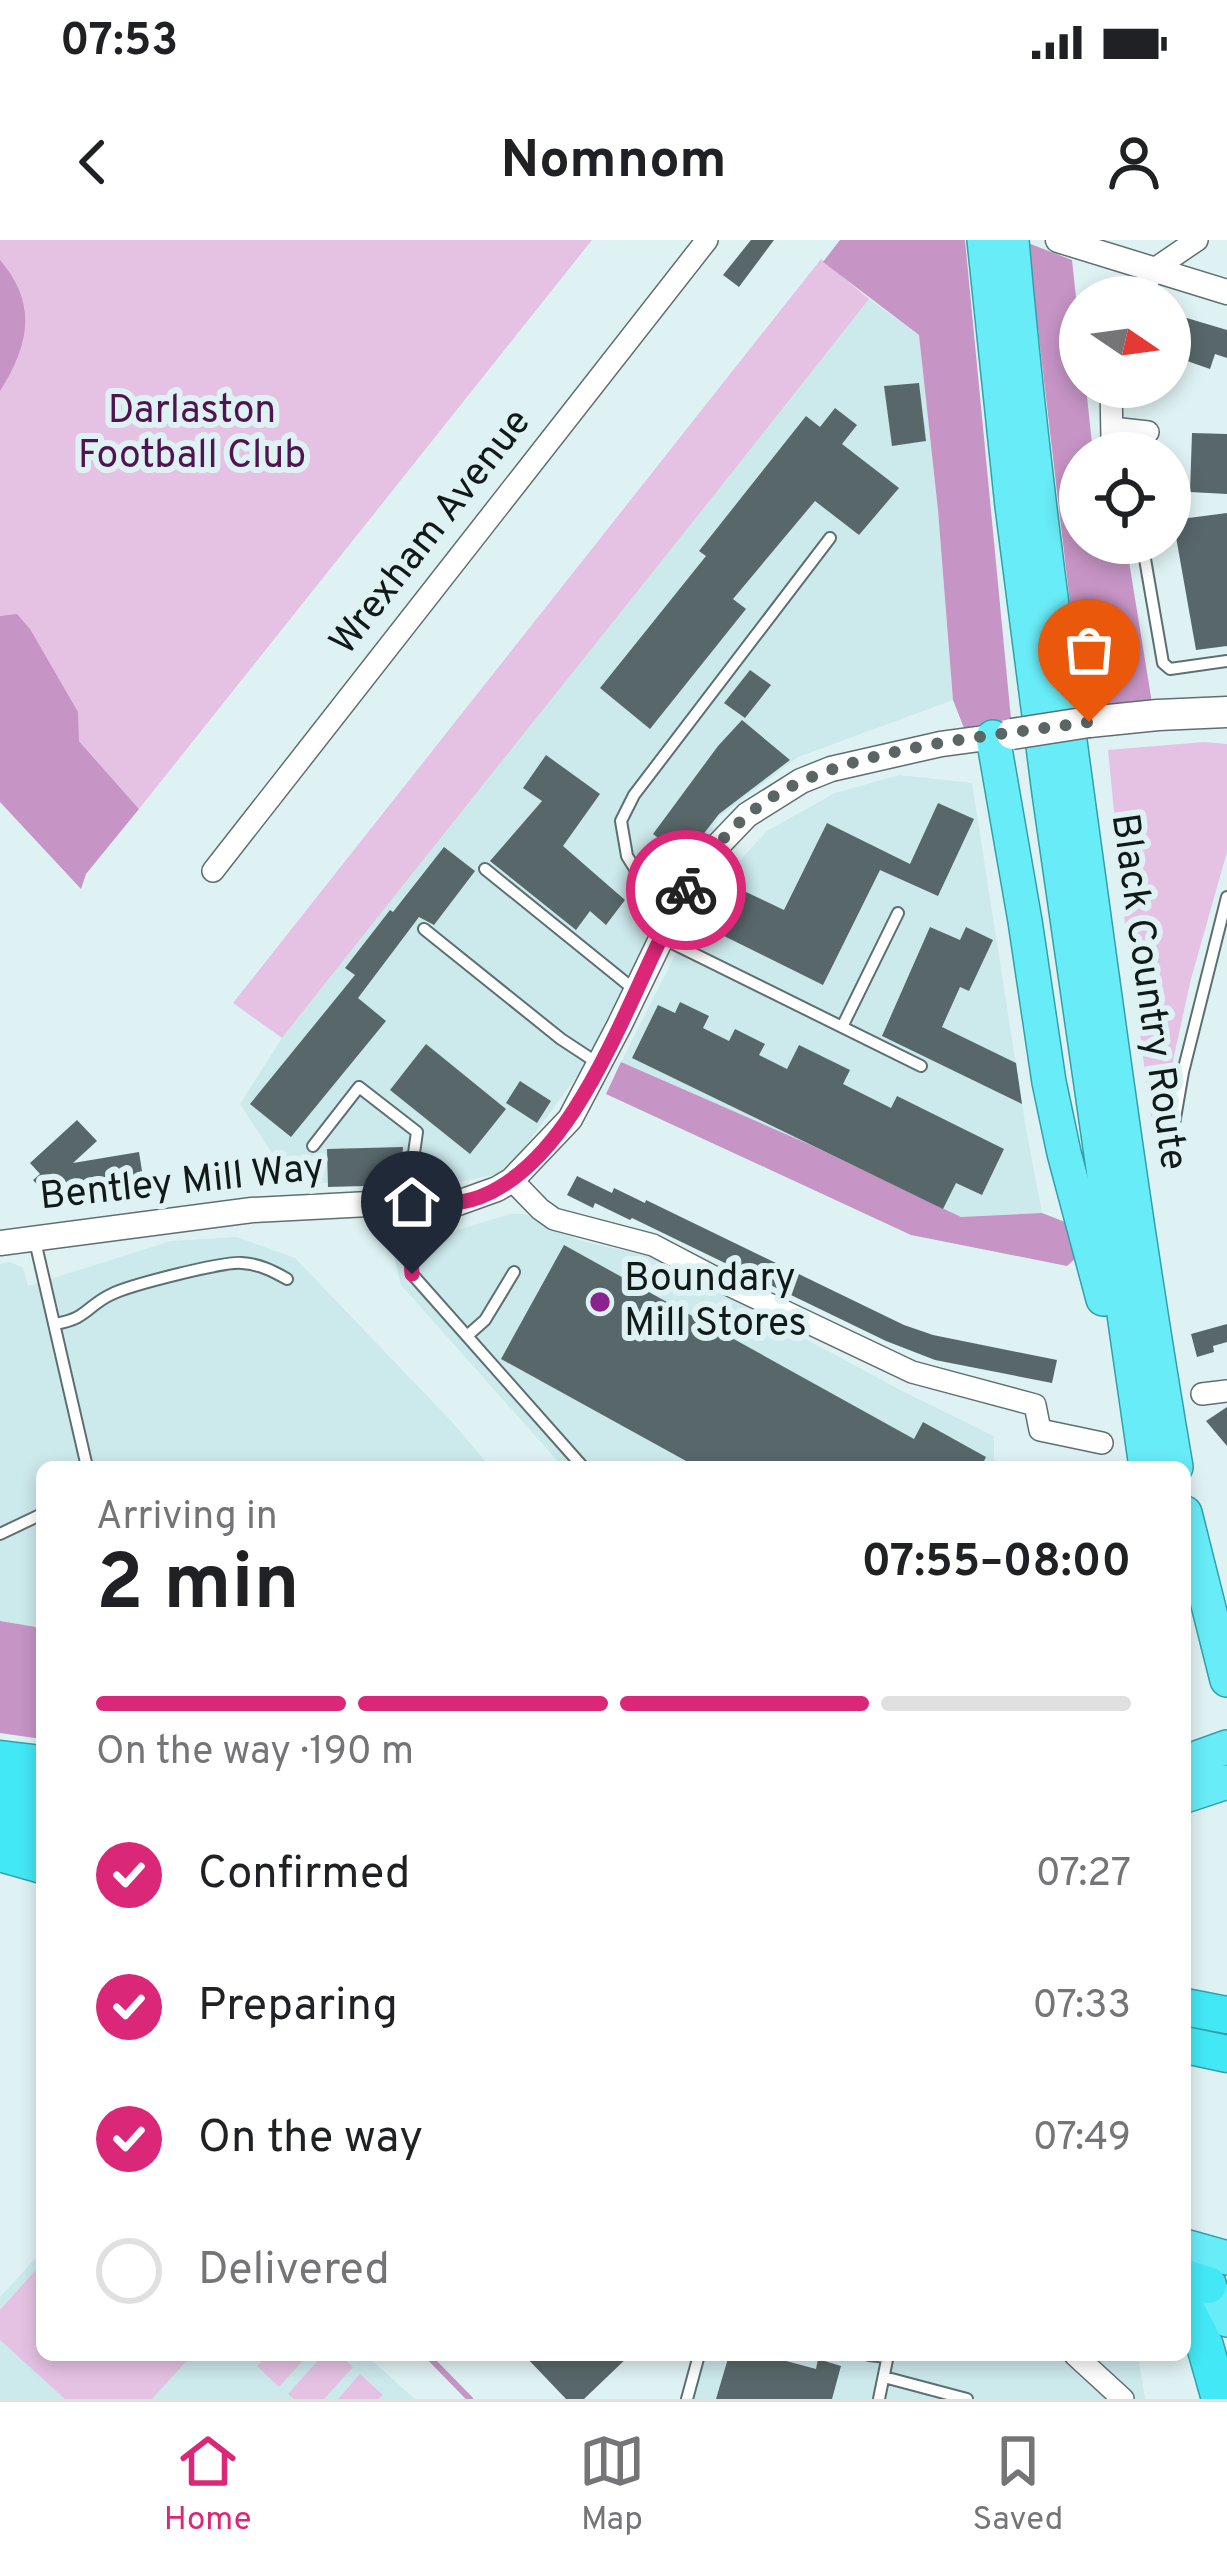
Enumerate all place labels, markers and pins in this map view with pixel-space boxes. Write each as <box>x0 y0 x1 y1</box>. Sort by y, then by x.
pin <box>1038 599 1140 722</box>
pin <box>361 1151 463 1274</box>
place label: Boundary Mill Stores <box>624 1256 807 1350</box>
marker: Boundary Mill Stores <box>587 1289 613 1315</box>

